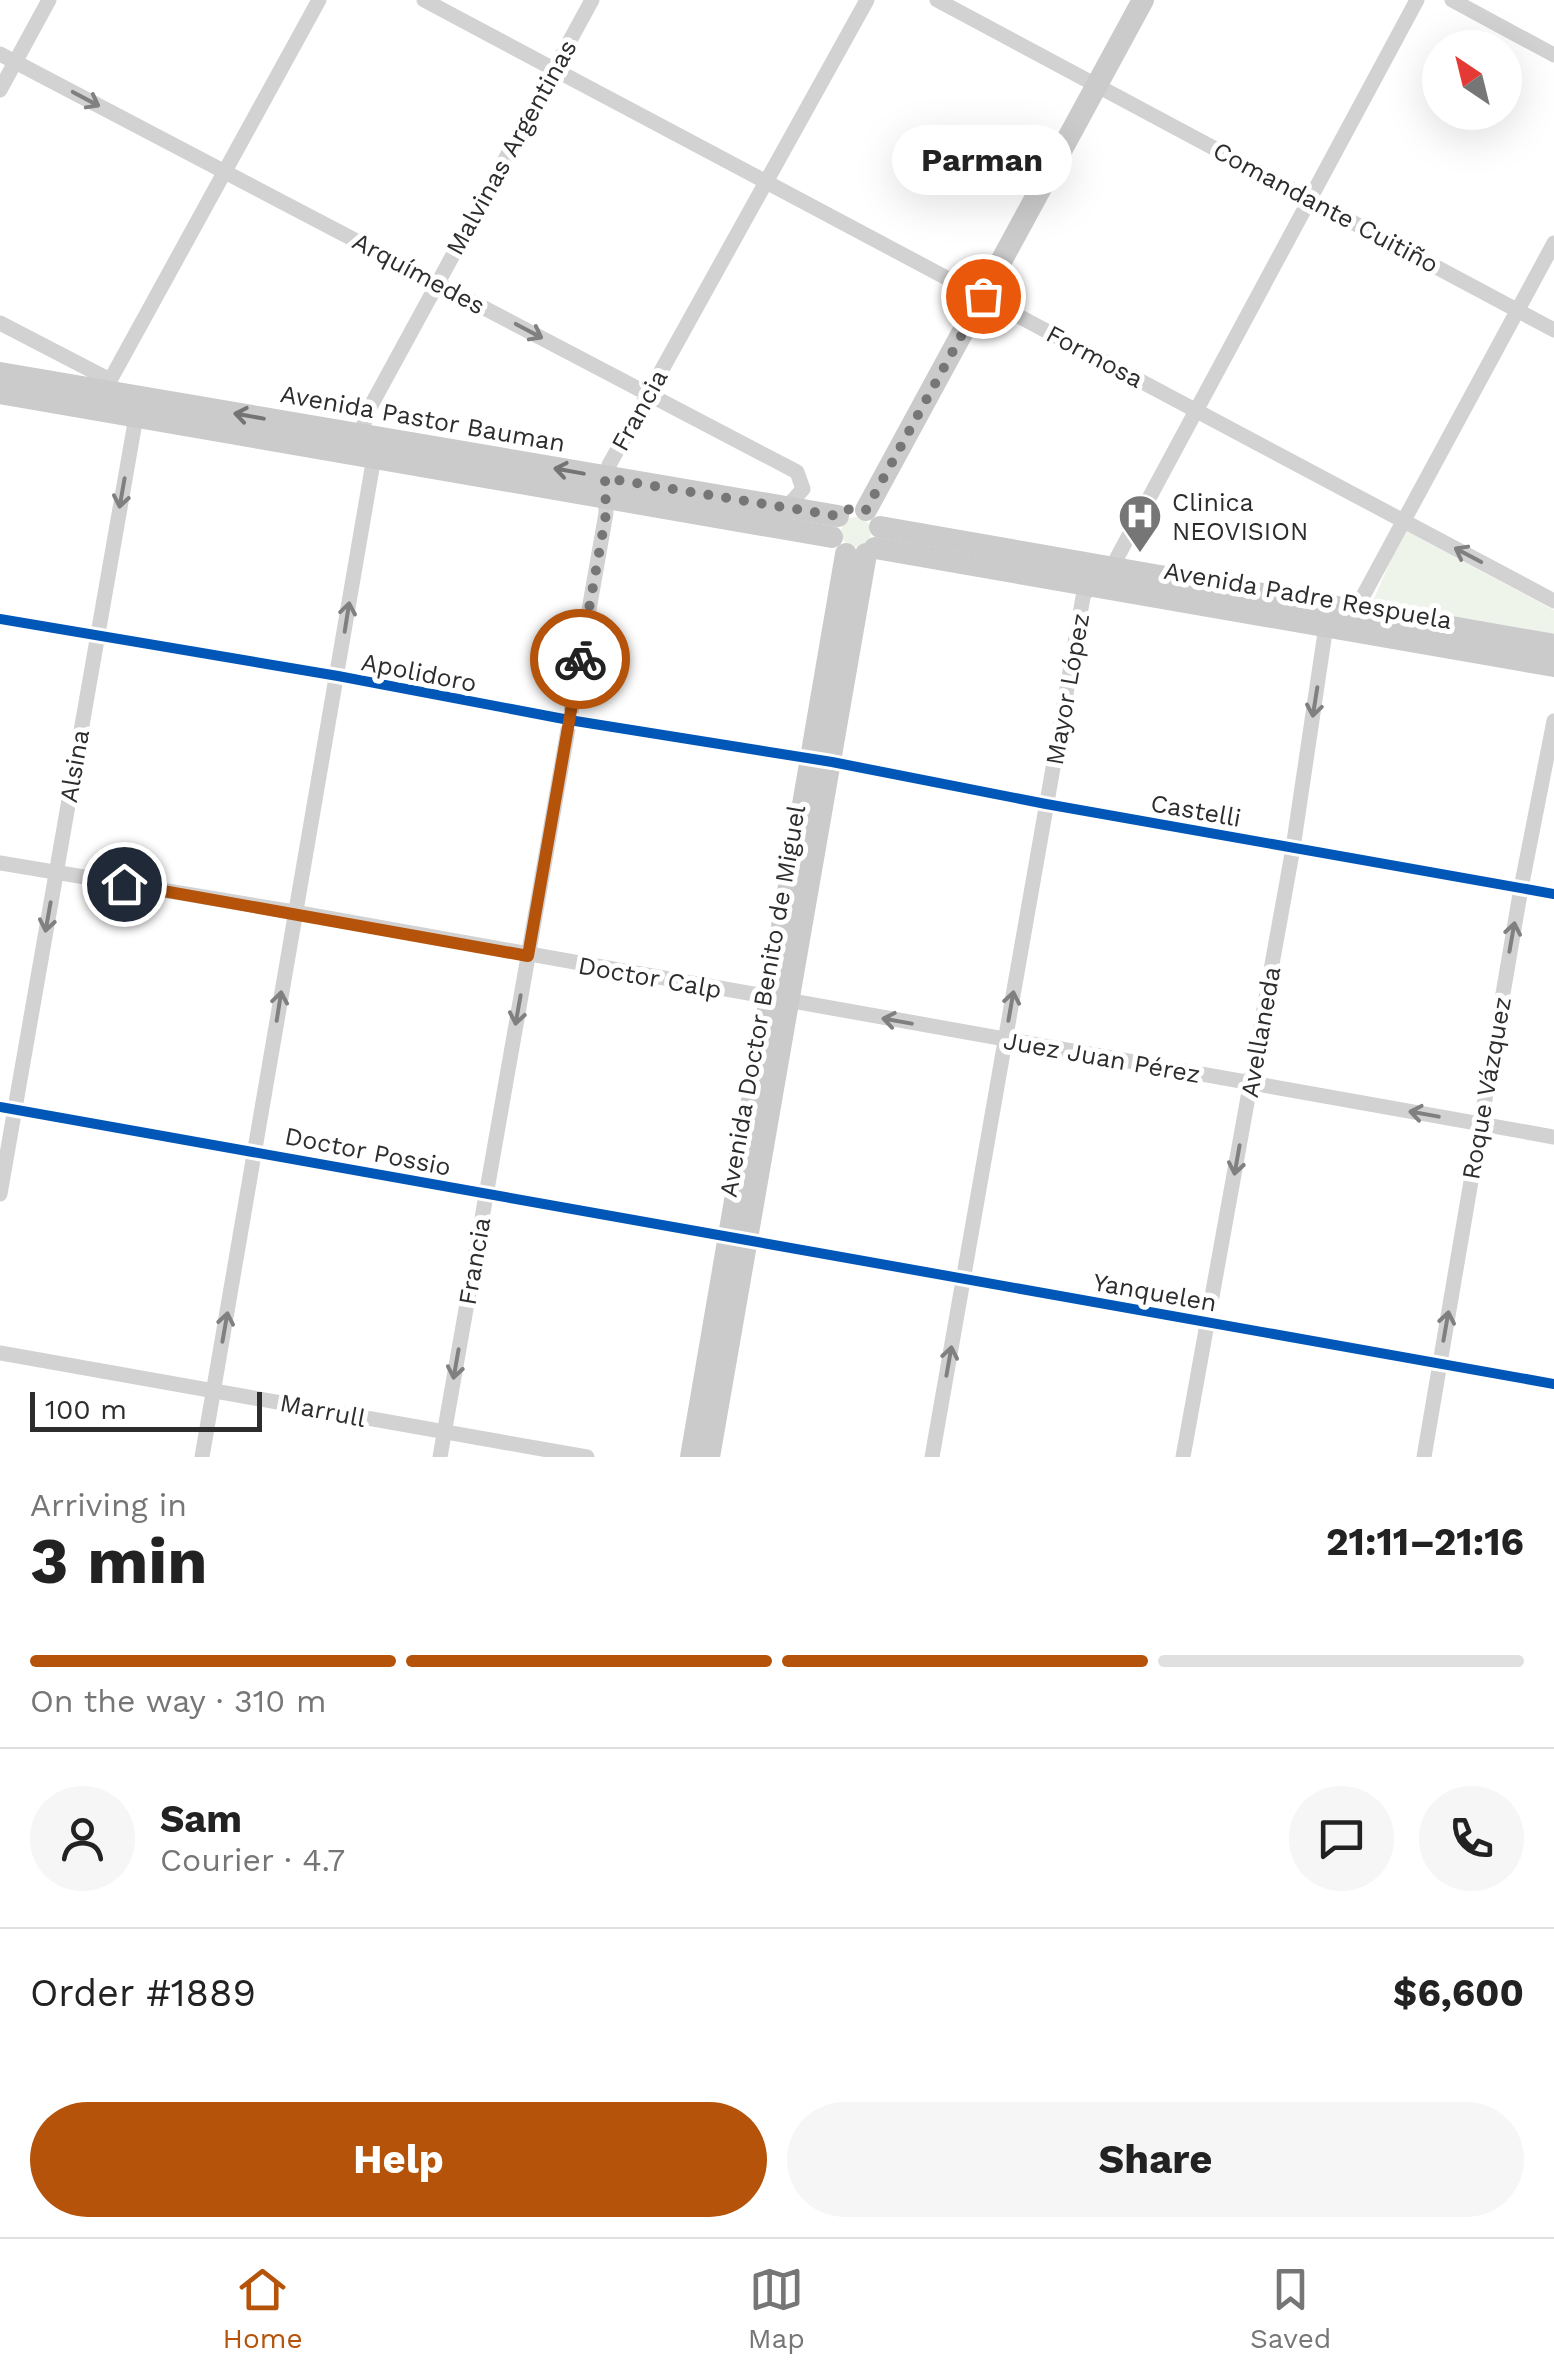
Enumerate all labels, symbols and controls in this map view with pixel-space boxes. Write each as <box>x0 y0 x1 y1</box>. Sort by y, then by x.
north arrow <box>1422 30 1522 130</box>
map controls <box>1422 30 1522 130</box>
street label: Malvinas Argentinas <box>440 35 583 260</box>
one-way arrow <box>71 90 101 110</box>
callout: Parman <box>893 126 1073 196</box>
street label: Comandante Cuitiño <box>1208 136 1443 279</box>
text: Parman <box>921 141 1043 179</box>
street label: Arquímedes <box>348 226 490 320</box>
pin <box>941 254 1026 339</box>
icon: bag <box>956 269 1011 324</box>
street label: Formosa <box>1041 319 1148 394</box>
one-way arrow <box>514 322 544 341</box>
street label: Francia <box>605 365 674 456</box>
street label: Avenida Pastor Bauman <box>278 379 568 458</box>
one-way arrow <box>233 406 265 425</box>
one-way arrow <box>554 461 586 480</box>
one-way arrow <box>112 477 131 509</box>
place label: Clinica NEOVISION <box>1172 488 1308 546</box>
hospital icon: Clinica NEOVISION <box>1117 493 1163 554</box>
one-way arrow <box>1454 545 1484 565</box>
street label: Avenida Padre Respuela <box>1162 556 1454 635</box>
one-way arrow <box>338 601 357 634</box>
courier <box>530 609 630 709</box>
street label: Mayor López <box>1040 611 1095 767</box>
icon: bike <box>553 632 608 687</box>
street label: Apolidoro <box>359 647 479 698</box>
one-way arrow <box>1305 685 1323 717</box>
street label: Alsina <box>54 727 95 805</box>
street label: Castelli <box>1148 788 1243 833</box>
street label: Avenida Doctor Benito de Miguel <box>714 802 811 1200</box>
pin <box>82 842 167 927</box>
icon: home <box>97 857 152 912</box>
one-way arrow <box>38 900 57 933</box>
one-way arrow <box>1503 921 1522 954</box>
street label: Doctor Calp <box>576 951 724 1004</box>
street label: Avellaneda <box>1235 964 1286 1100</box>
one-way arrow <box>270 990 289 1023</box>
one-way arrow <box>1002 991 1021 1023</box>
one-way arrow <box>508 993 527 1026</box>
street label: Roque Vázquez <box>1456 994 1517 1182</box>
one-way arrow <box>881 1011 914 1030</box>
street label: Juez Juan Pérez <box>1001 1026 1203 1089</box>
one-way arrow <box>1408 1104 1440 1123</box>
street label: Doctor Possio <box>282 1121 453 1182</box>
one-way arrow <box>1227 1143 1246 1176</box>
street label: Francia <box>453 1215 496 1307</box>
street label: Yanquelen <box>1091 1267 1219 1318</box>
one-way arrow <box>216 1311 235 1343</box>
one-way arrow <box>1437 1311 1456 1343</box>
one-way arrow <box>940 1345 959 1378</box>
one-way arrow <box>446 1348 465 1380</box>
scale bar <box>30 1387 262 1432</box>
street label: Marrull <box>278 1388 368 1433</box>
text: 100 m <box>45 1393 127 1426</box>
text: Arriving in <box>30 1486 187 1524</box>
text: 21:11–21:16 <box>1326 1520 1524 1564</box>
text: 3 min <box>30 1523 208 1599</box>
text: On the way · 310 m <box>30 1682 327 1720</box>
button: person <box>30 1786 135 1891</box>
button: chat <box>1289 1786 1394 1891</box>
button: phone <box>1419 1786 1524 1891</box>
text: Sam <box>160 1797 242 1841</box>
text: Courier · 4.7 <box>160 1841 345 1879</box>
text: Order #1889 <box>30 1971 256 2015</box>
text: $6,600 <box>1393 1971 1524 2015</box>
button: Help <box>30 2102 767 2217</box>
button: Share <box>787 2102 1524 2217</box>
tab: Home <box>223 2262 303 2355</box>
tab: Map <box>748 2262 805 2355</box>
tab: Saved <box>1250 2262 1331 2355</box>

